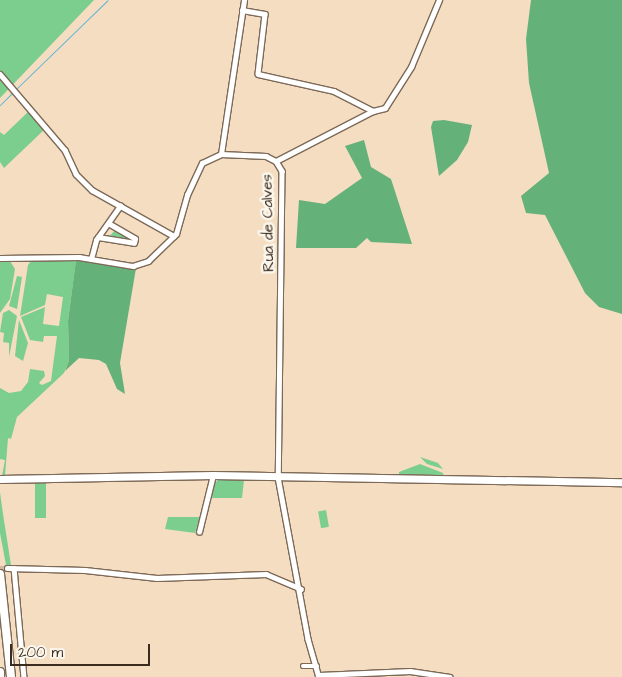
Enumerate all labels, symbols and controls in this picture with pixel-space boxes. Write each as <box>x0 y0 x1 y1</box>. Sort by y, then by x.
street label: Rua de Calves <box>258 174 278 272</box>
scale bar <box>12 634 152 666</box>
text: 200 m <box>18 642 63 663</box>

